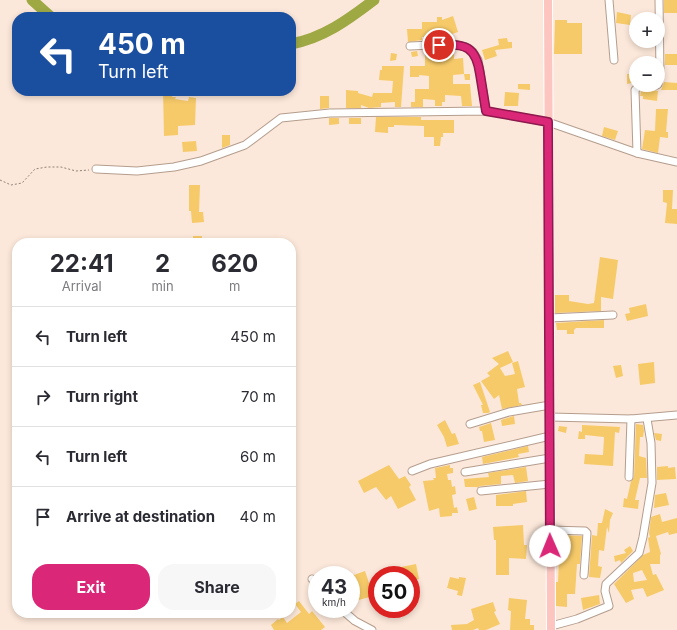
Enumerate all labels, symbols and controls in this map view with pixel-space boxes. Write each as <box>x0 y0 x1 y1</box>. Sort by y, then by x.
map controls <box>629 12 665 92</box>
button: + <box>629 12 665 48</box>
text: 450 m <box>98 27 186 61</box>
icon: left <box>32 28 84 80</box>
pin <box>422 28 456 62</box>
icon: arrive <box>428 34 450 56</box>
button: − <box>629 56 665 92</box>
text: Turn left <box>98 61 168 82</box>
text: 22:41 <box>50 249 114 278</box>
text: 2 <box>155 249 170 278</box>
text: 620 <box>211 249 258 278</box>
text: Arrival <box>62 278 102 294</box>
text: min <box>151 278 174 294</box>
text: m <box>229 278 240 294</box>
icon: left <box>32 326 54 348</box>
text: Turn left <box>66 327 127 346</box>
text: 450 m <box>230 327 276 346</box>
icon: right <box>32 386 54 408</box>
text: Turn right <box>66 387 138 406</box>
text: 70 m <box>241 387 276 406</box>
icon: left <box>32 446 54 468</box>
text: Turn left <box>66 447 127 466</box>
text: 60 m <box>240 447 276 466</box>
icon: arrive <box>32 506 54 528</box>
text: Arrive at destination <box>66 507 215 526</box>
text: 40 m <box>239 507 276 526</box>
position arrow <box>529 525 571 567</box>
button: Exit <box>32 564 150 610</box>
button: Share <box>158 564 276 610</box>
speed limit sign: 50 <box>368 566 420 618</box>
text: 43 <box>321 575 347 599</box>
text: km/h <box>322 596 346 608</box>

